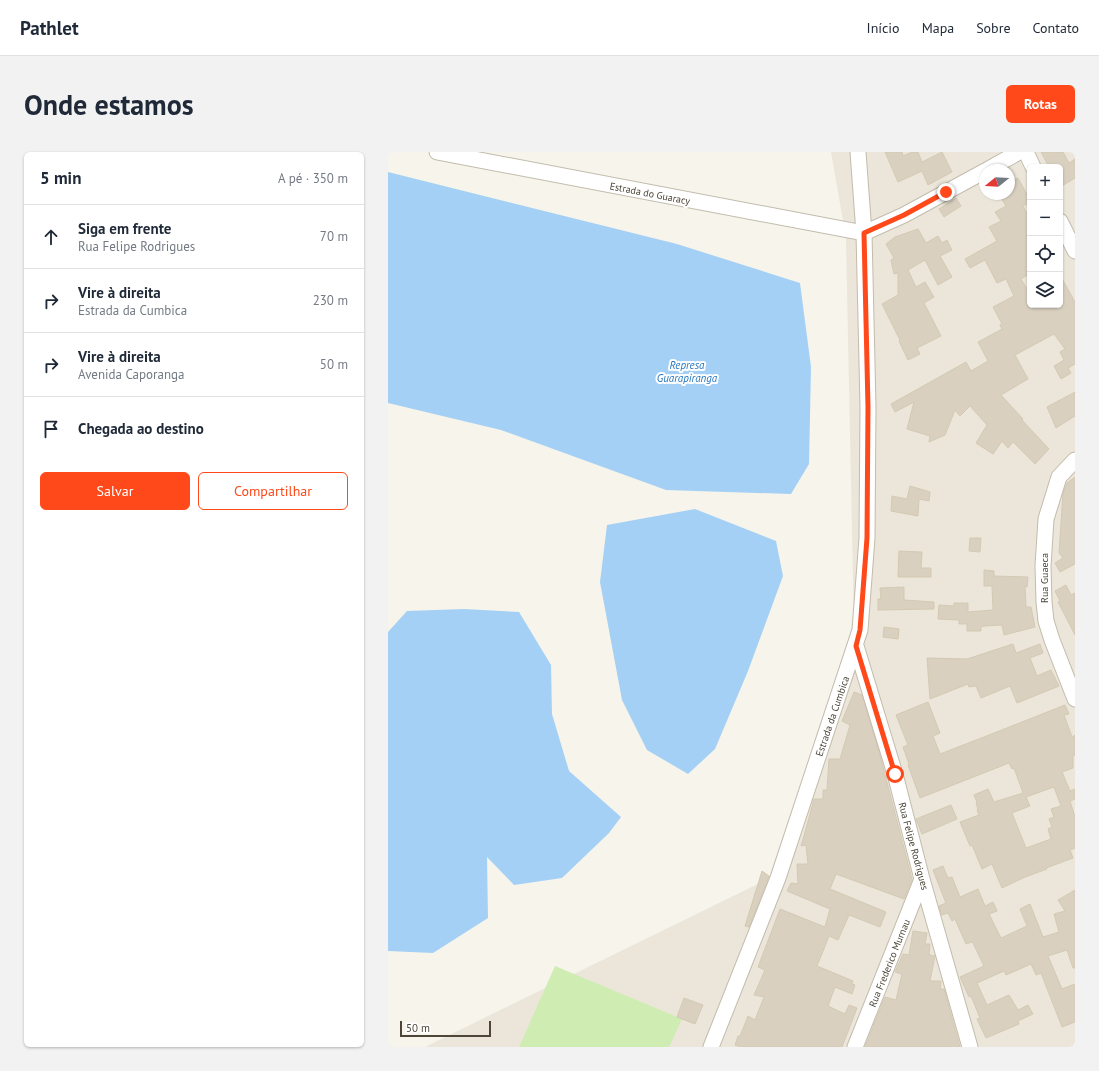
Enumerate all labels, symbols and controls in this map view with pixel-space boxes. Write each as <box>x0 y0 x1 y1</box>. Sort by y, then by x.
text: Pathlet <box>20 16 79 40</box>
text: Início <box>867 19 900 37</box>
text: Mapa <box>922 19 954 37</box>
text: Sobre <box>976 19 1011 37</box>
text: Contato <box>1033 19 1079 37</box>
button: Rotas <box>1006 85 1075 123</box>
text: Onde estamos <box>24 86 194 123</box>
north arrow <box>979 164 1015 200</box>
map controls <box>1027 164 1063 308</box>
button: + <box>1027 164 1063 200</box>
text: 5 min <box>40 167 81 189</box>
text: A pé · 350 m <box>278 170 348 187</box>
street label: Estrada do Guaracy <box>609 179 692 208</box>
route end <box>937 183 955 201</box>
button: − <box>1027 200 1063 236</box>
text: Siga em frente <box>78 219 171 238</box>
icon: ahead <box>40 226 62 248</box>
text: 70 m <box>320 228 348 245</box>
button: locate <box>1027 236 1063 272</box>
text: Rua Felipe Rodrigues <box>78 238 195 255</box>
button: layers <box>1027 272 1063 308</box>
text: Vire à direita <box>78 283 161 302</box>
icon: right <box>40 290 62 312</box>
text: 230 m <box>313 292 348 309</box>
text: Estrada da Cumbica <box>78 302 187 319</box>
text: Vire à direita <box>78 347 161 366</box>
icon: right <box>40 354 62 376</box>
text: 50 m <box>320 356 348 373</box>
water label: Represa Guarapiranga <box>657 358 718 385</box>
text: Avenida Caporanga <box>78 366 184 383</box>
icon: arrive <box>40 418 62 440</box>
text: Chegada ao destino <box>78 419 204 438</box>
button: Salvar <box>40 472 190 510</box>
button: Compartilhar <box>198 472 348 510</box>
street label: Rua Guaeca <box>1038 553 1051 603</box>
street label: Estrada da Cumbica <box>813 674 852 758</box>
route start <box>886 765 904 783</box>
street label: Rua Felipe Rodrigues <box>896 801 931 891</box>
street label: Rua Frederico Murnau <box>866 917 913 1009</box>
scale bar <box>400 1019 491 1038</box>
text: 50 m <box>406 1021 430 1035</box>

